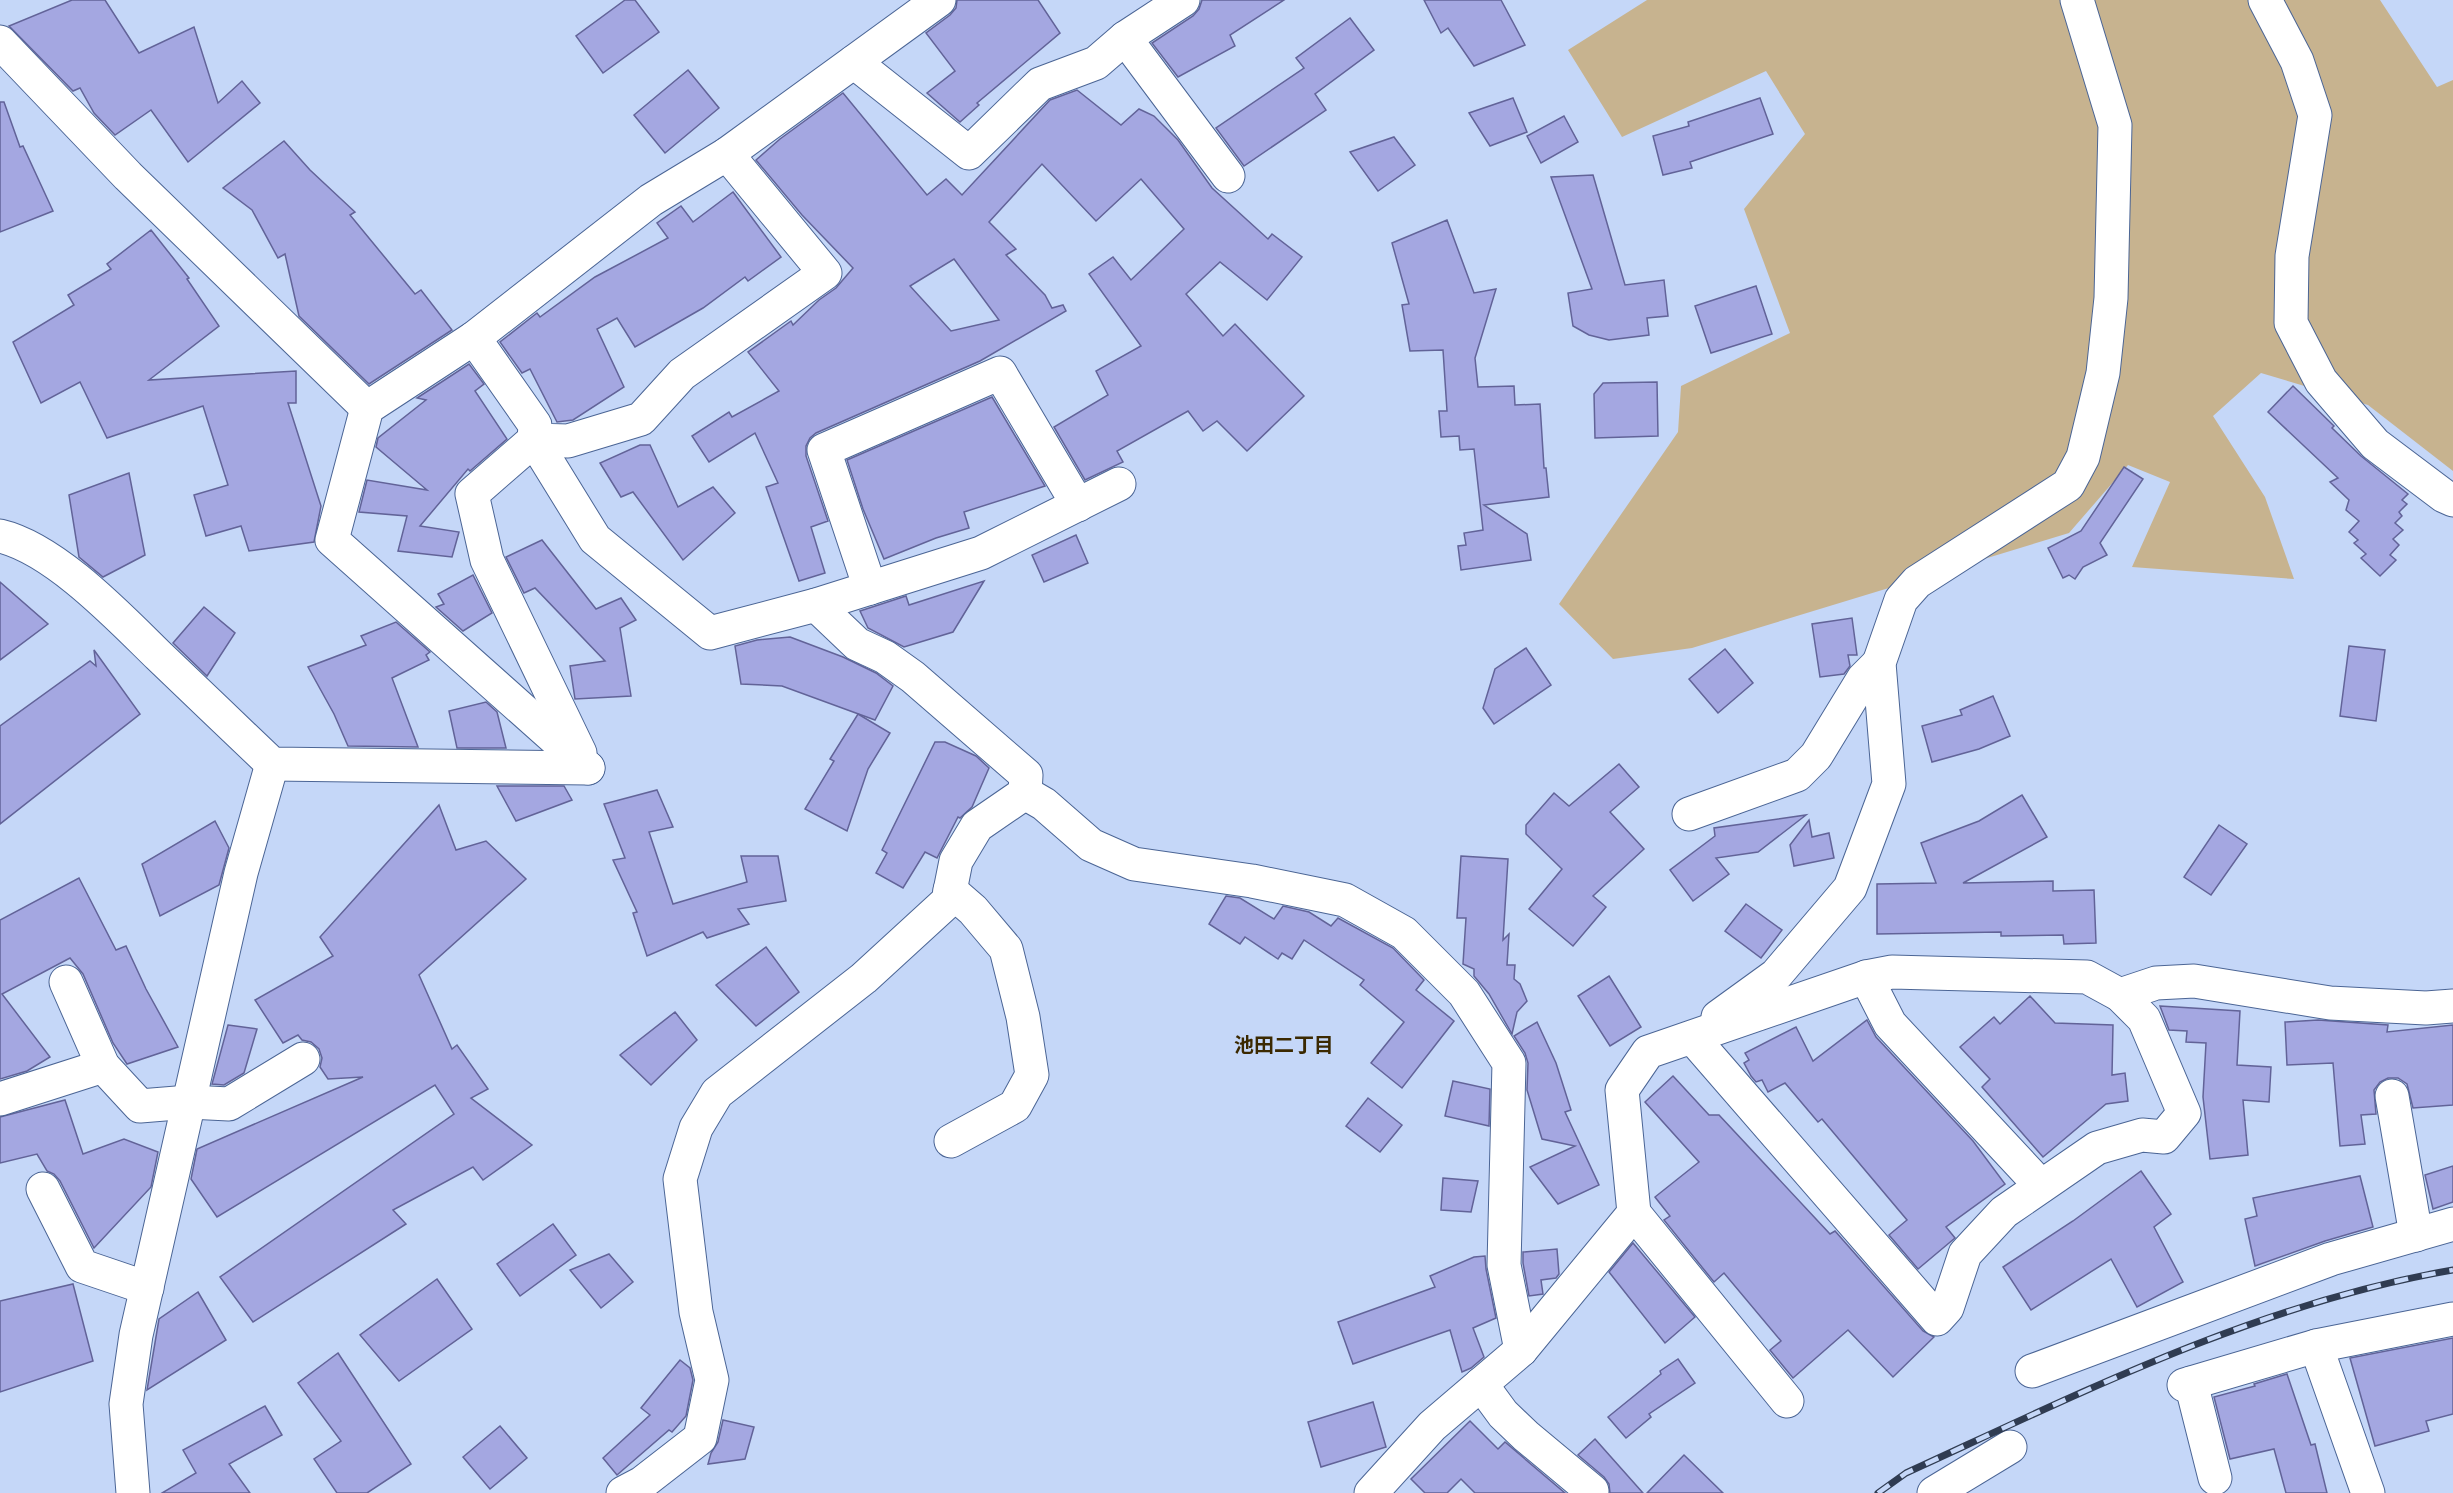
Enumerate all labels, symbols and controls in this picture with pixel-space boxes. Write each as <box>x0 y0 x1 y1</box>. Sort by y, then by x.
district label: 池田二丁目 <box>1234 1033 1334 1057</box>

